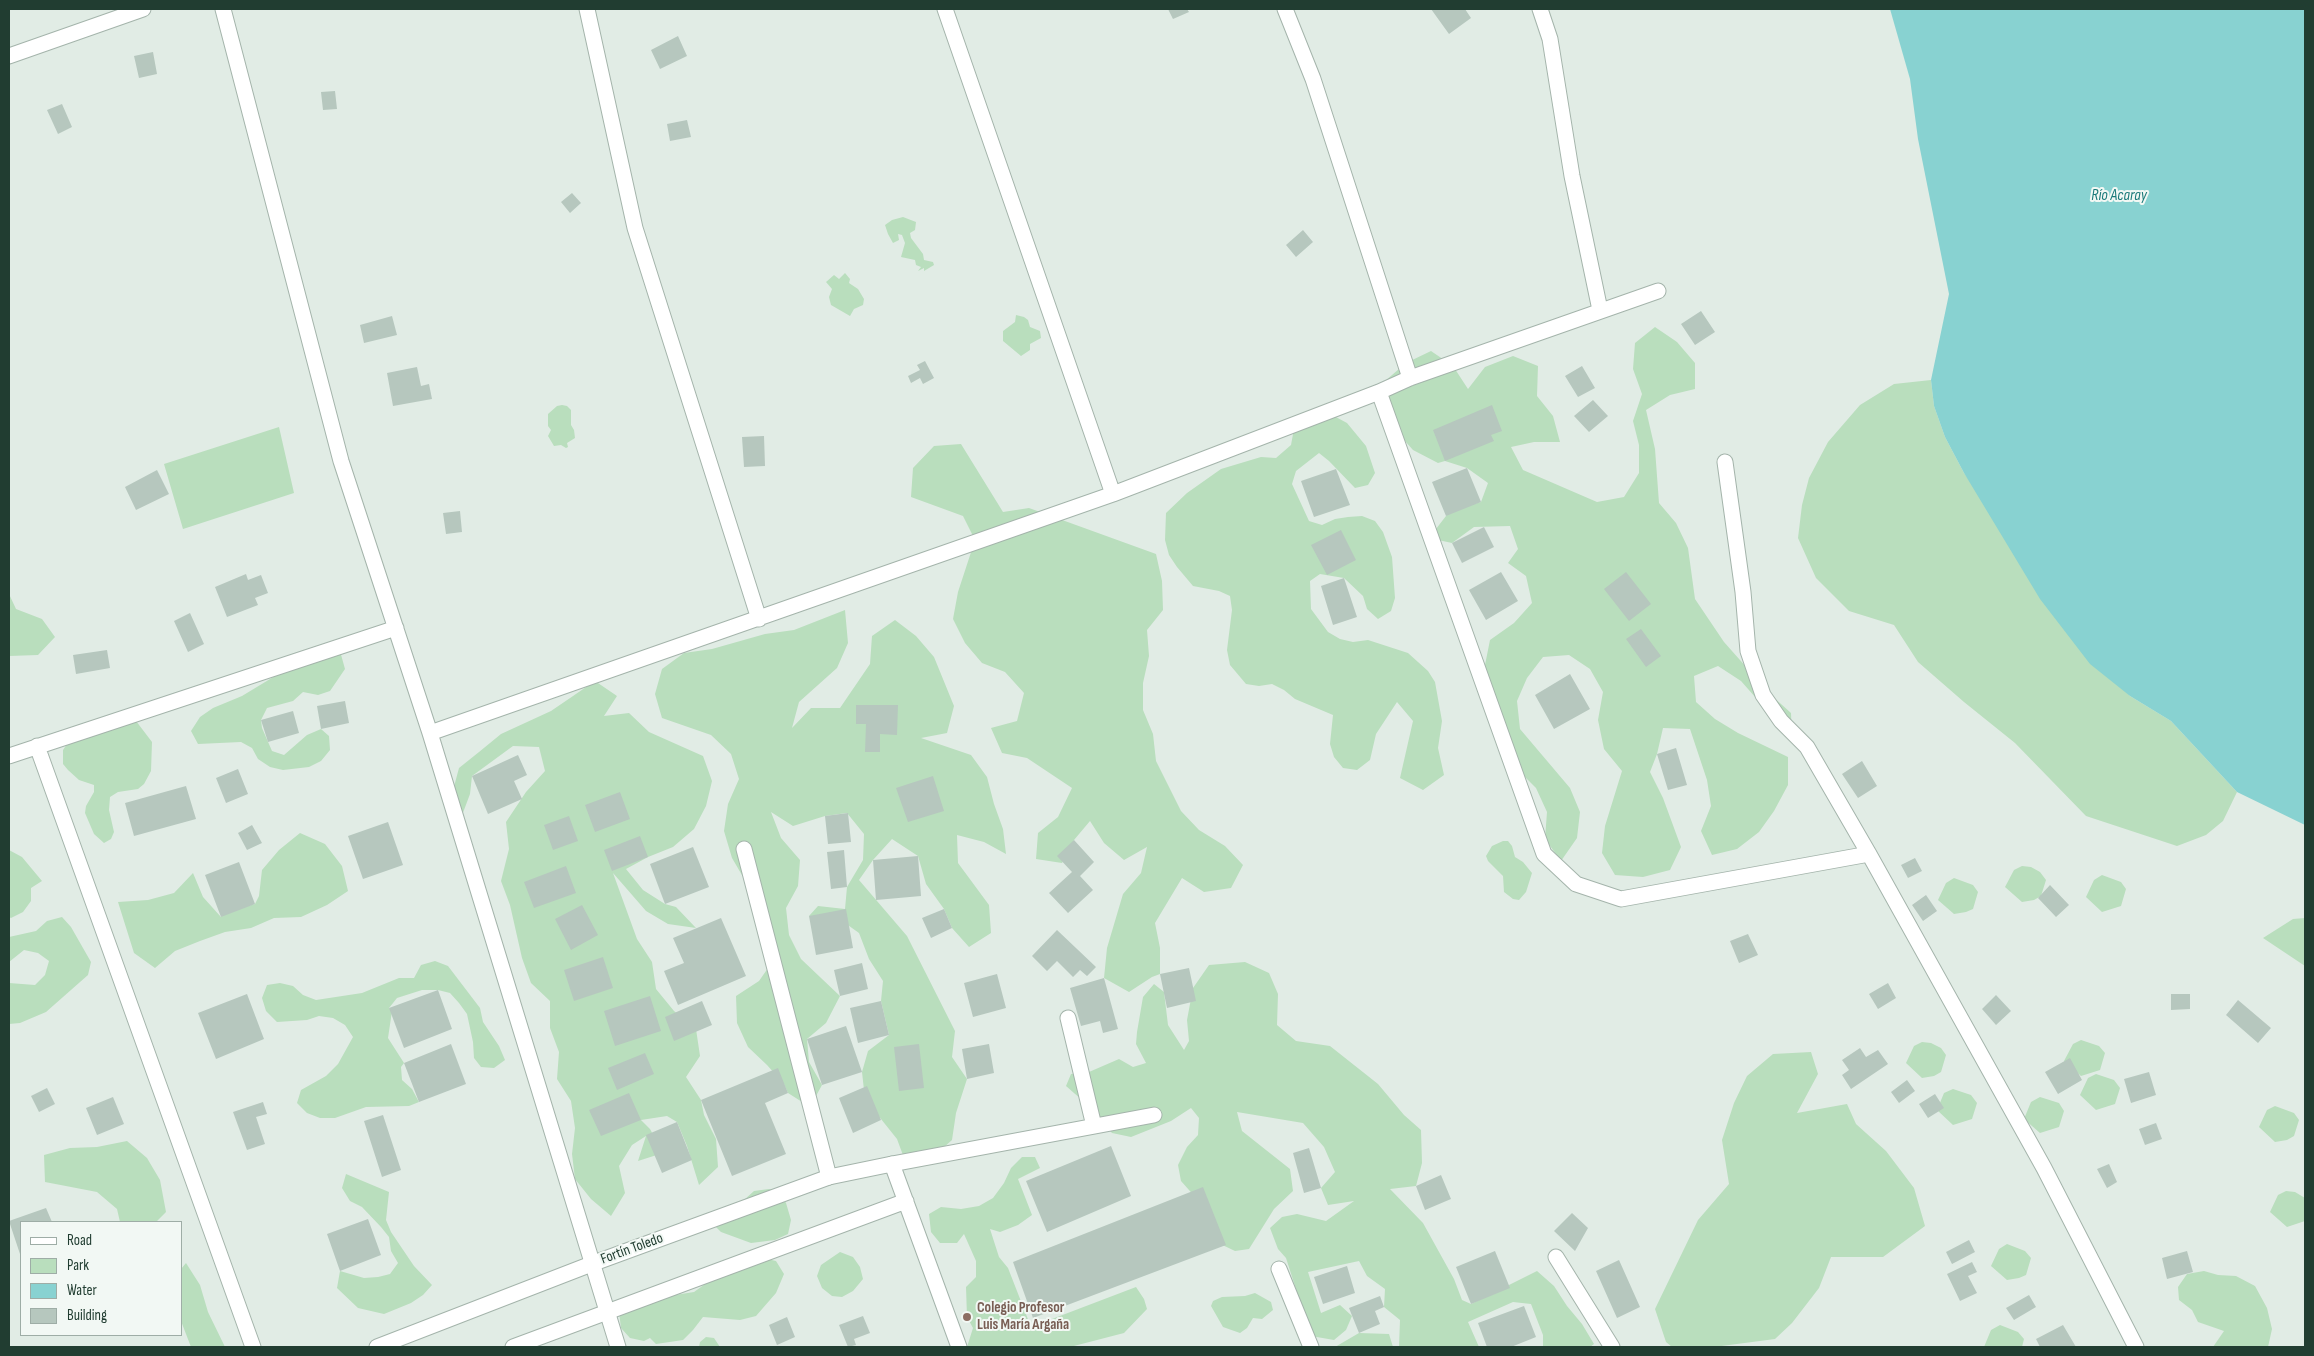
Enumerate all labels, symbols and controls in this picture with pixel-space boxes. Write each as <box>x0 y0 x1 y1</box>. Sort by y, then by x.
water label: Río Acaray <box>2091 186 2147 206</box>
legend <box>20 1221 182 1336</box>
street label: Fortín Toledo <box>598 1229 666 1269</box>
text: Road <box>67 1231 92 1250</box>
text: Park <box>67 1256 89 1275</box>
text: Water <box>67 1281 97 1300</box>
place label: Colegio Profesor Luis María Argaña <box>977 1299 1069 1334</box>
text: Building <box>67 1306 107 1325</box>
marker: Colegio Profesor Luis María Argaña <box>961 1311 973 1323</box>

